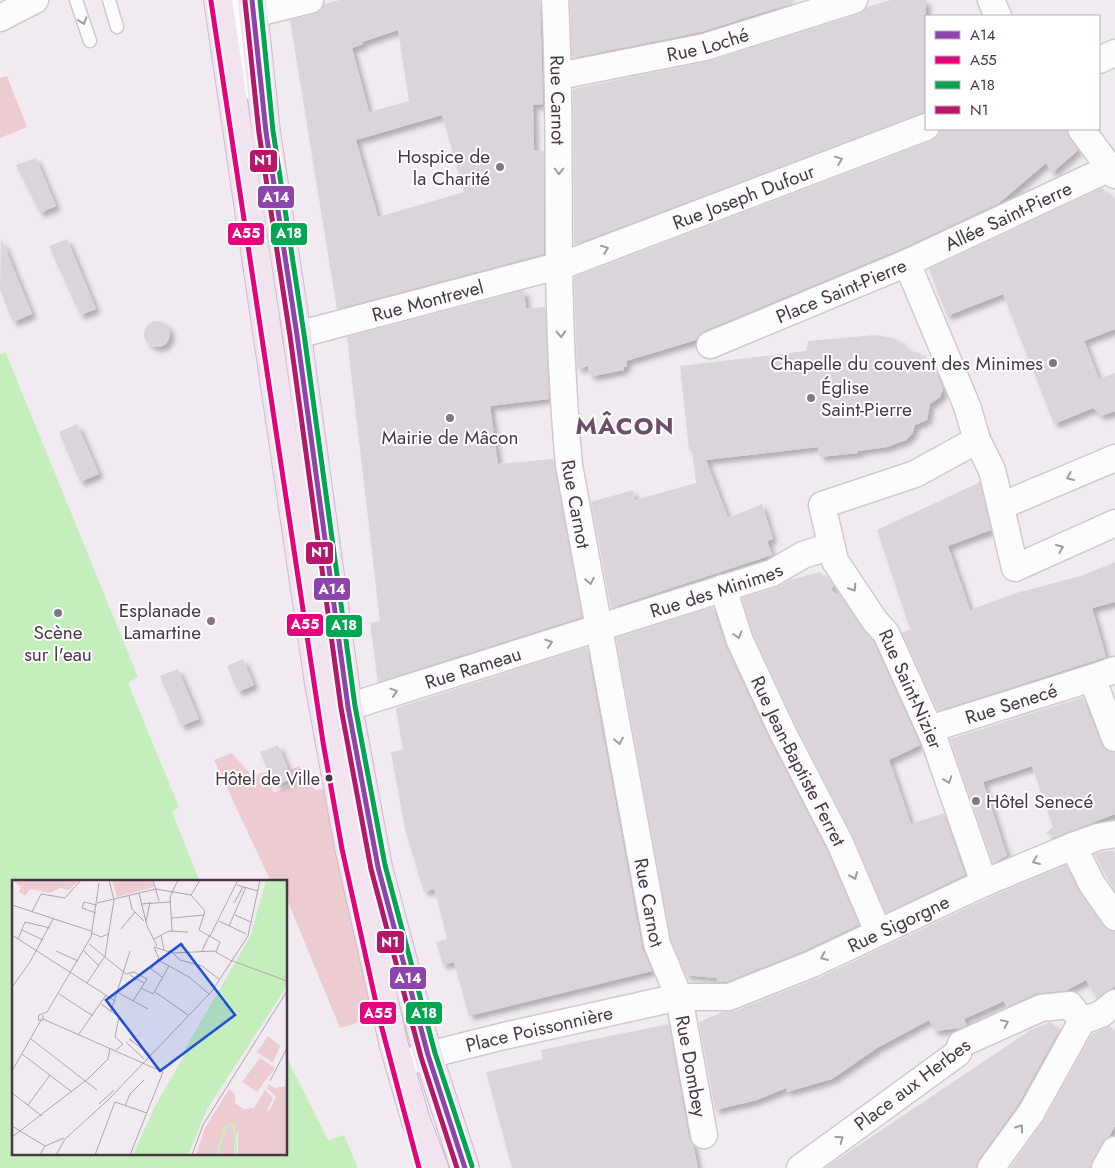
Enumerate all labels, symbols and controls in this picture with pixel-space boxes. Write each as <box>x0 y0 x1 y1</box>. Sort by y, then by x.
legend <box>925 15 1100 130</box>
one-way arrow <box>77 16 87 24</box>
street label: Rue Loché <box>664 21 752 68</box>
text: A14 <box>970 24 996 46</box>
text: A55 <box>970 49 997 71</box>
street label: Rue Carnot <box>543 55 572 145</box>
text: A18 <box>970 74 995 96</box>
text: N1 <box>970 99 988 121</box>
place label: Hospice de la Charité <box>397 143 490 192</box>
line badge: N1 <box>249 149 278 173</box>
text: N1 <box>254 150 272 170</box>
one-way arrow <box>834 156 842 166</box>
street label: Rue Joseph Dufour <box>669 157 819 236</box>
marker: Hospice de la Charité <box>494 161 506 173</box>
one-way arrow <box>554 168 564 175</box>
street label: Allée Saint-Pierre <box>940 175 1076 257</box>
line badge: A14 <box>257 185 295 209</box>
text: A14 <box>261 187 290 207</box>
line badge: A55 <box>227 222 265 246</box>
line badge: A18 <box>270 222 308 246</box>
text: A55 <box>231 223 260 243</box>
text: A18 <box>275 223 302 243</box>
one-way arrow <box>600 245 609 255</box>
street label: Place Saint-Pierre <box>772 252 911 330</box>
street label: Rue Montrevel <box>369 273 486 329</box>
one-way arrow <box>556 330 566 338</box>
place label: Chapelle du couvent des Minimes <box>771 350 1043 377</box>
marker: Chapelle du couvent des Minimes <box>1047 357 1059 369</box>
place label: Église Saint-Pierre <box>821 374 912 423</box>
marker: Église Saint-Pierre <box>805 392 817 404</box>
district label: MÂCON <box>576 408 674 443</box>
marker: Mairie de Mâcon <box>444 412 456 424</box>
place label: Mairie de Mâcon <box>382 424 518 451</box>
street label: Rue Carnot <box>554 458 597 551</box>
one-way arrow <box>1066 471 1075 482</box>
line badge: N1 <box>305 541 334 565</box>
text: N1 <box>311 542 329 562</box>
one-way arrow <box>1055 543 1064 554</box>
street label: Rue des Minimes <box>646 556 788 625</box>
line badge: A14 <box>313 577 351 601</box>
one-way arrow <box>584 577 594 586</box>
text: A14 <box>317 579 346 599</box>
one-way arrow <box>847 583 856 592</box>
place label: Esplanade Lamartine <box>119 597 201 646</box>
marker: Scène sur l'eau <box>52 607 64 619</box>
line badge: A55 <box>286 613 324 637</box>
text: A55 <box>290 614 319 634</box>
line badge: A18 <box>325 614 363 638</box>
marker: Esplanade Lamartine <box>205 615 217 627</box>
text: A18 <box>330 615 357 635</box>
place label: Scène sur l'eau <box>24 619 92 668</box>
street label: Rue Saint-Nizier <box>872 625 950 753</box>
one-way arrow <box>732 630 742 639</box>
one-way arrow <box>544 638 552 648</box>
street label: Rue Rameau <box>421 640 525 696</box>
street label: Rue Jean-Baptiste Ferret <box>744 671 852 851</box>
street label: Rue Senecé <box>962 677 1061 731</box>
one-way arrow <box>389 688 398 698</box>
one-way arrow <box>614 737 624 746</box>
place label: Hôtel de Ville <box>215 766 320 792</box>
marker: Hôtel de Ville <box>324 773 334 783</box>
one-way arrow <box>942 775 952 783</box>
place label: Hôtel Senecé <box>986 788 1093 815</box>
marker: Hôtel Senecé <box>970 795 982 807</box>
one-way arrow <box>1032 855 1041 866</box>
street label: Rue Carnot <box>627 856 670 952</box>
one-way arrow <box>847 871 858 880</box>
inset map <box>12 880 288 1156</box>
street label: Rue Sigorgne <box>843 888 954 959</box>
line badge: N1 <box>376 930 405 954</box>
text: N1 <box>381 932 399 952</box>
one-way arrow <box>821 951 830 961</box>
line badge: A14 <box>389 966 427 990</box>
text: A14 <box>393 968 422 988</box>
street label: Place Poissonnière <box>463 999 616 1059</box>
line badge: A55 <box>359 1001 397 1025</box>
line badge: A18 <box>405 1001 443 1025</box>
text: A55 <box>363 1003 392 1023</box>
text: A18 <box>410 1003 437 1023</box>
street label: Rue Dombey <box>669 1013 714 1120</box>
one-way arrow <box>1000 1019 1009 1029</box>
street label: Place aux Herbes <box>848 1031 976 1137</box>
one-way arrow <box>1014 1125 1023 1134</box>
one-way arrow <box>834 1136 843 1145</box>

